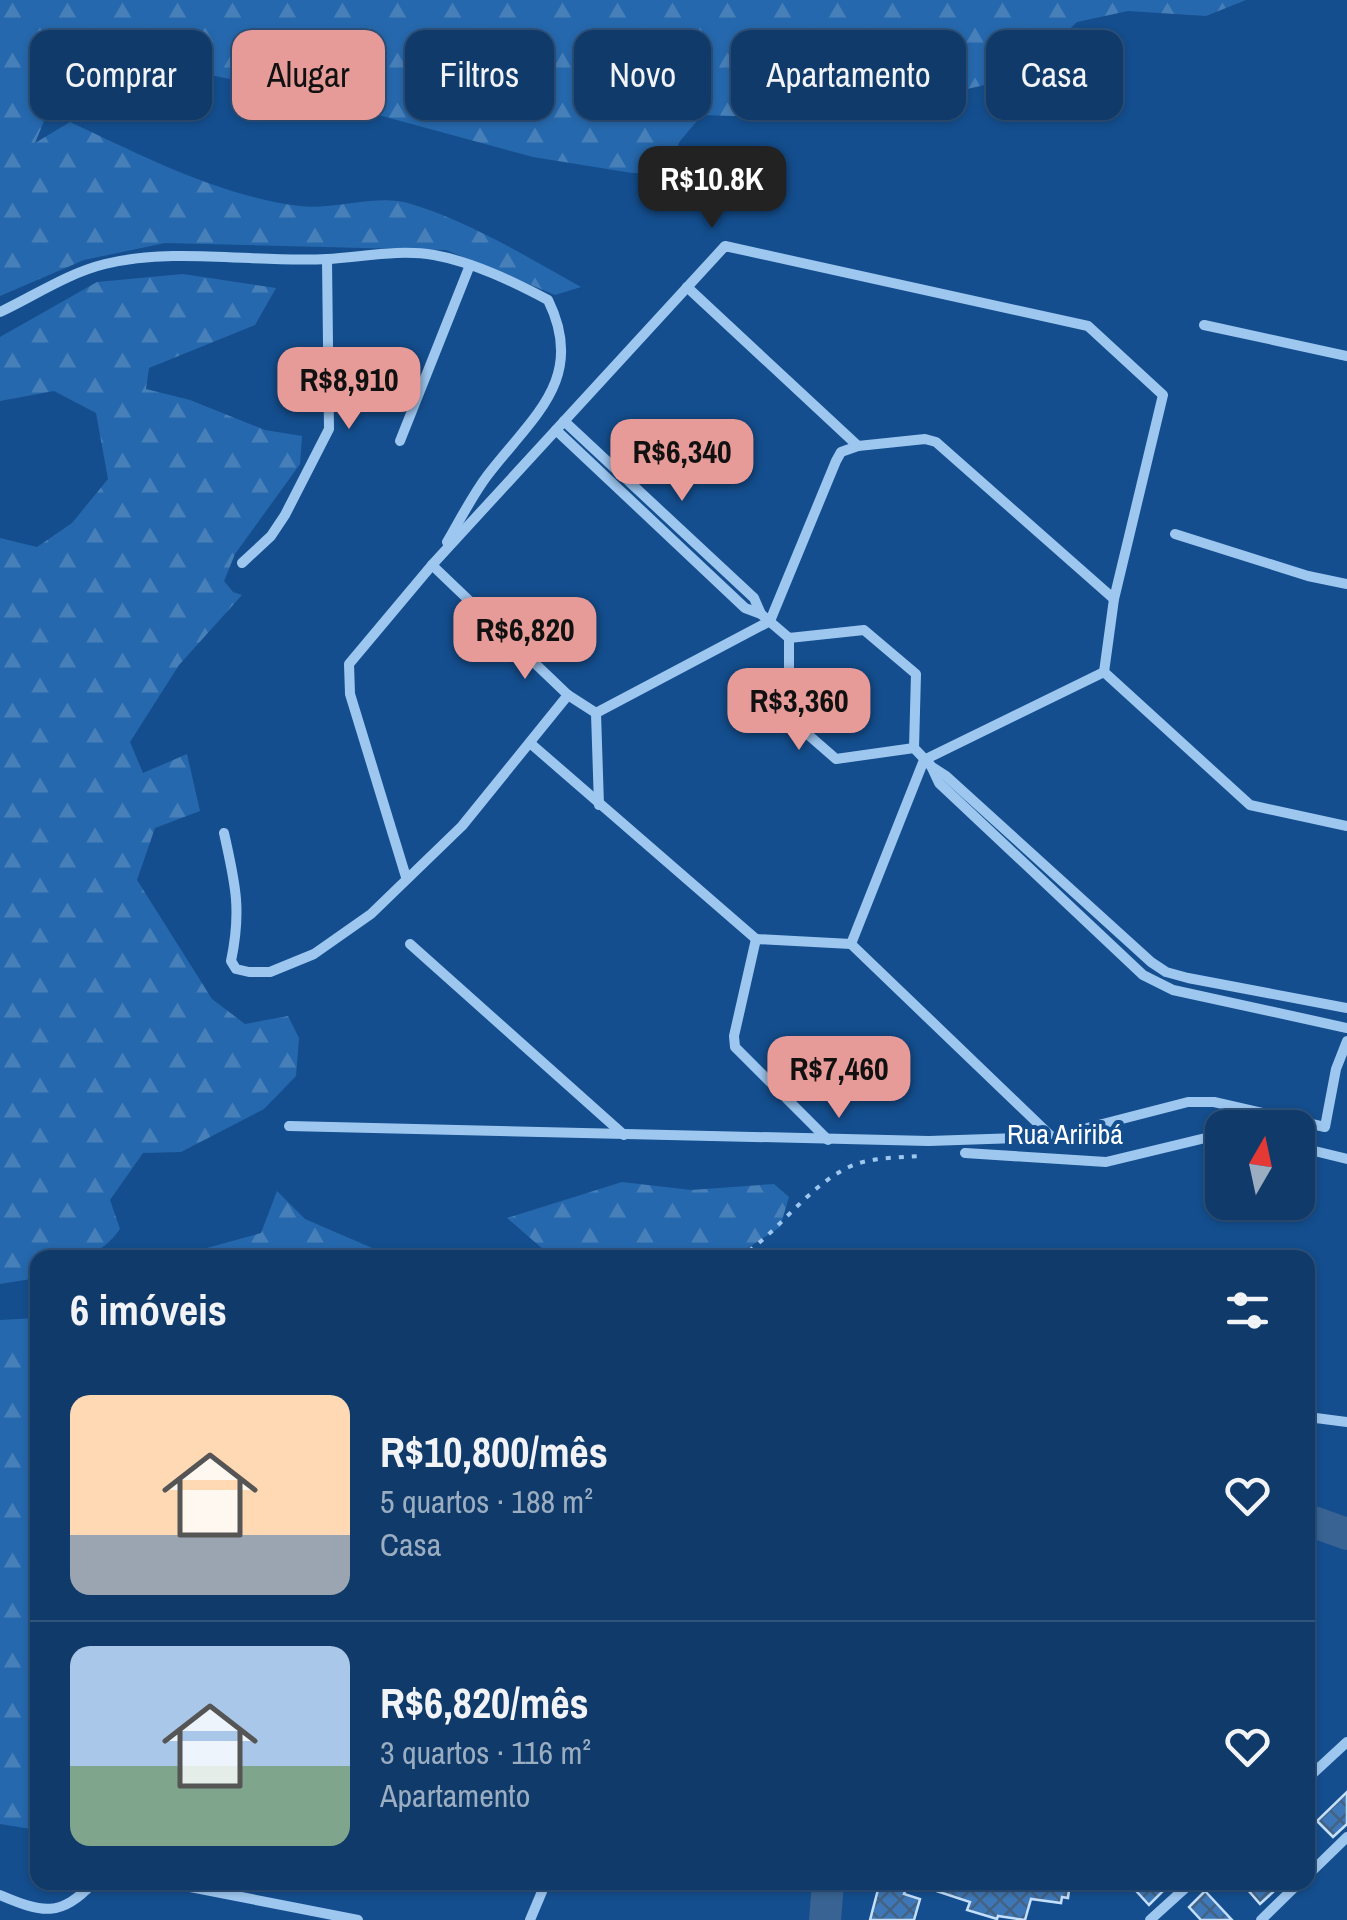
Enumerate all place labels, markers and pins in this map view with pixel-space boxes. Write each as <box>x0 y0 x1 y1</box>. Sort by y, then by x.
pin: R$10.8K <box>620 146 804 231</box>
pin: R$8,910 <box>257 347 441 432</box>
pin: R$6,340 <box>590 419 774 504</box>
pin: R$6,820 <box>433 597 617 682</box>
pin: R$3,360 <box>707 668 891 753</box>
pin: R$7,460 <box>747 1036 931 1121</box>

